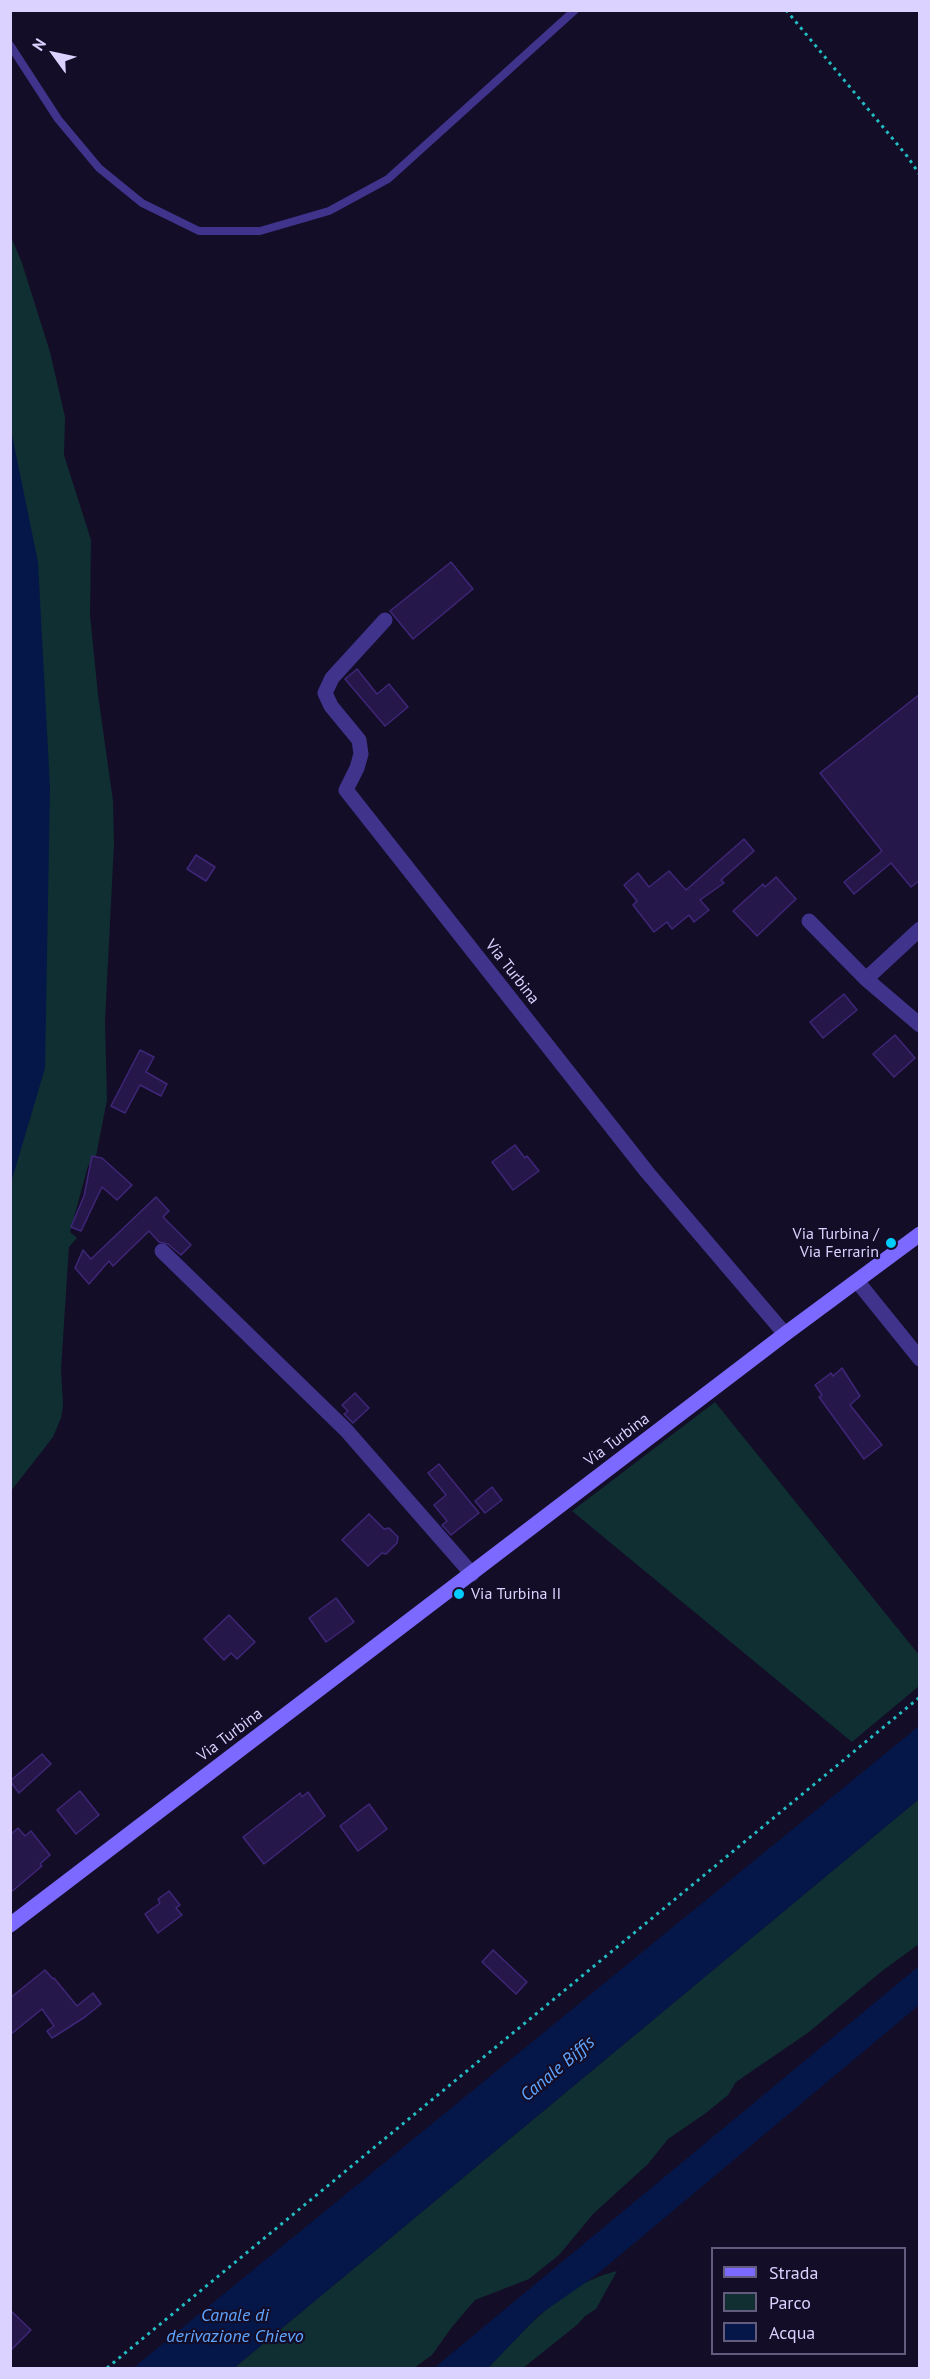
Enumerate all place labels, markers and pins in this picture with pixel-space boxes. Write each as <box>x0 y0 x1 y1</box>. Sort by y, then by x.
place label: Via Turbina / Via Ferrarin <box>793 1224 879 1262</box>
marker: Via Turbina / Via Ferrarin <box>884 1236 898 1250</box>
place label: Via Turbina II <box>471 1584 561 1604</box>
marker: Via Turbina II <box>452 1587 466 1601</box>

